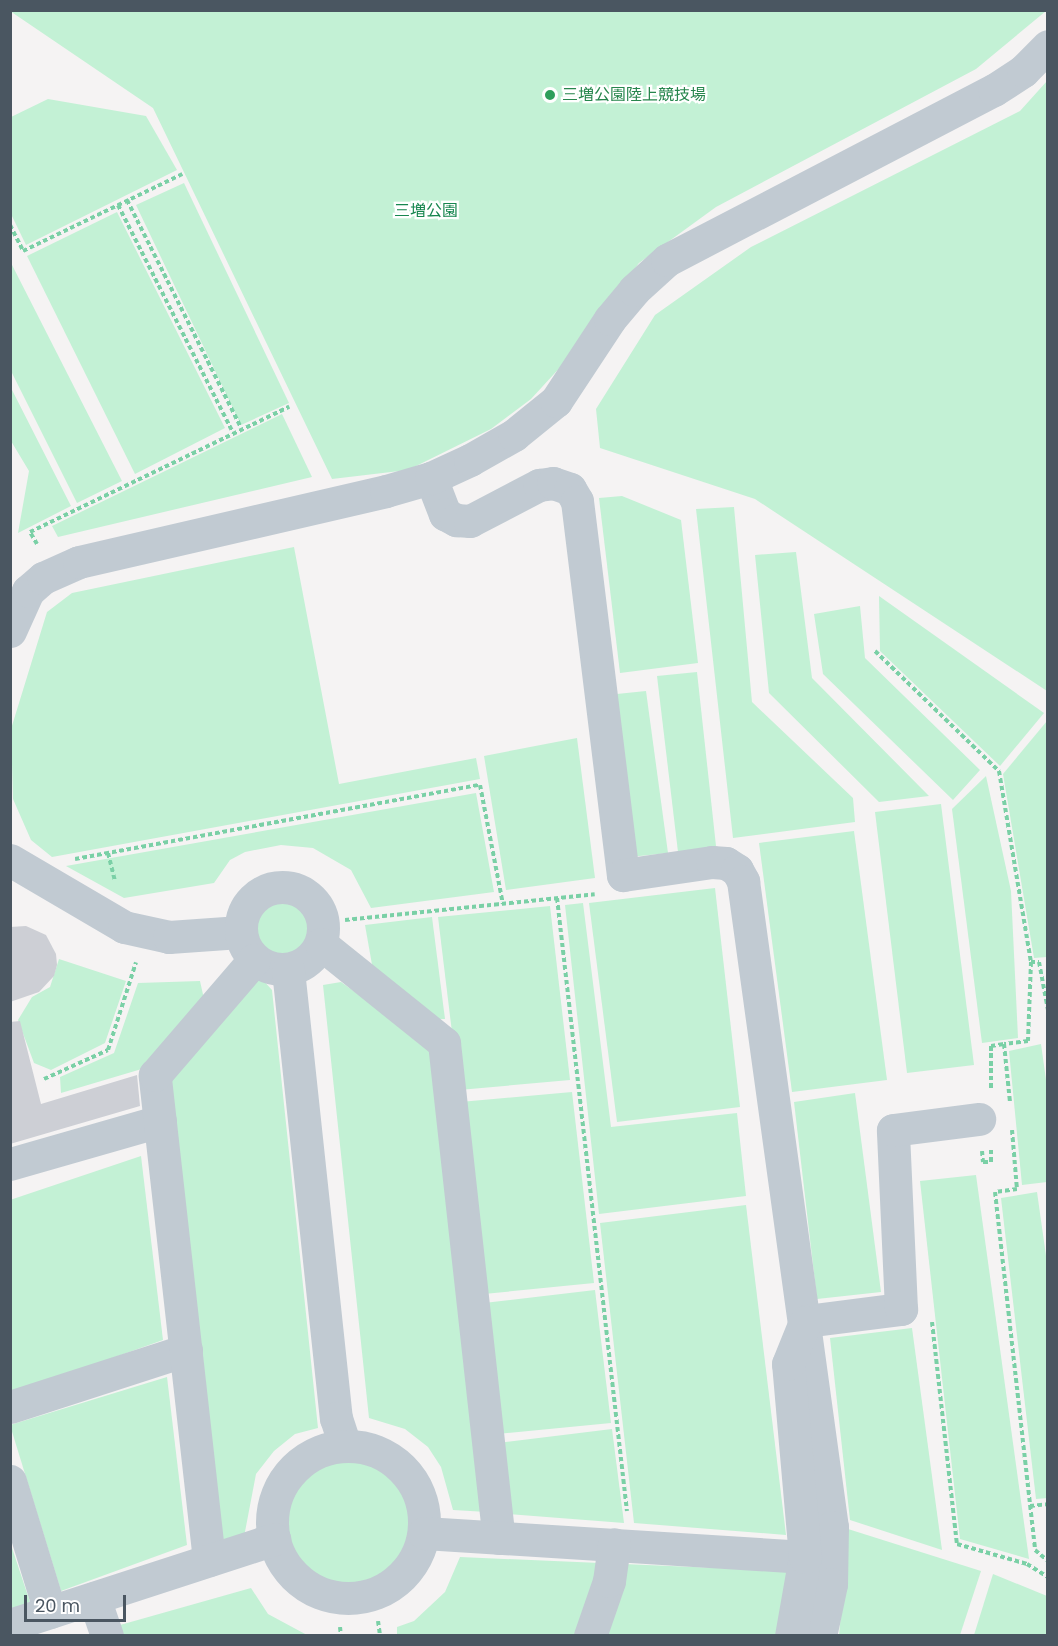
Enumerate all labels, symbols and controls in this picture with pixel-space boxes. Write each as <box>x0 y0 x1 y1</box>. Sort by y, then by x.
place label: 三増公園陸上競技場 <box>562 85 706 105</box>
marker: 三増公園陸上競技場 <box>543 88 557 102</box>
park label: 三増公園 <box>394 201 458 221</box>
scale bar <box>27 1583 129 1621</box>
text: 20 m <box>35 1593 80 1618</box>

